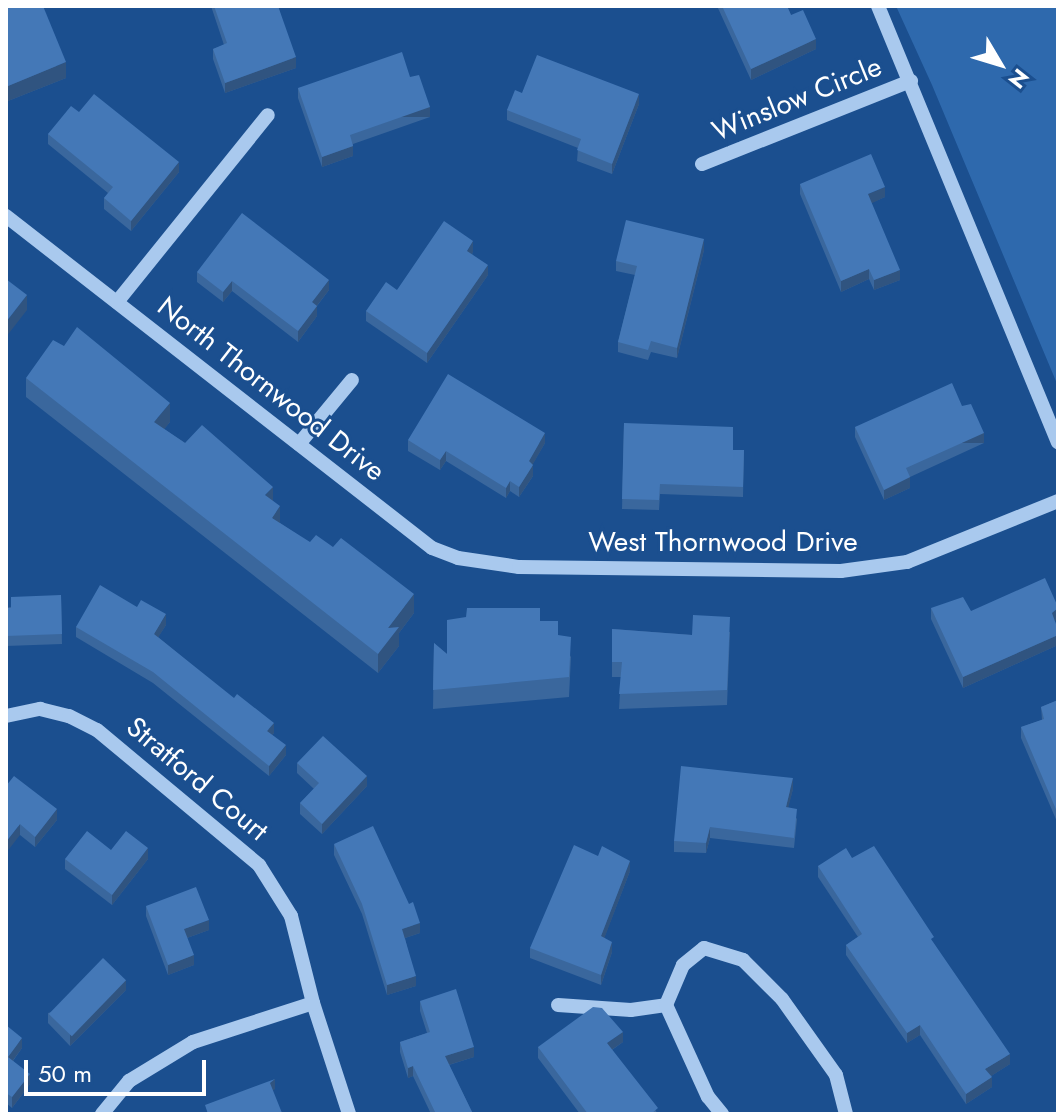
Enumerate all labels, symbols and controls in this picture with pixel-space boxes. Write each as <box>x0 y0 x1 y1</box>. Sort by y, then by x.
north arrow <box>960 24 1040 104</box>
street label: Winslow Circle <box>707 50 887 148</box>
text: N <box>1001 62 1037 96</box>
street label: North Thornwood Drive <box>151 290 391 488</box>
street label: West Thornwood Drive <box>588 525 858 559</box>
street label: Stratford Court <box>119 710 275 848</box>
scale bar <box>28 1044 210 1094</box>
text: 50 m <box>38 1056 92 1091</box>

